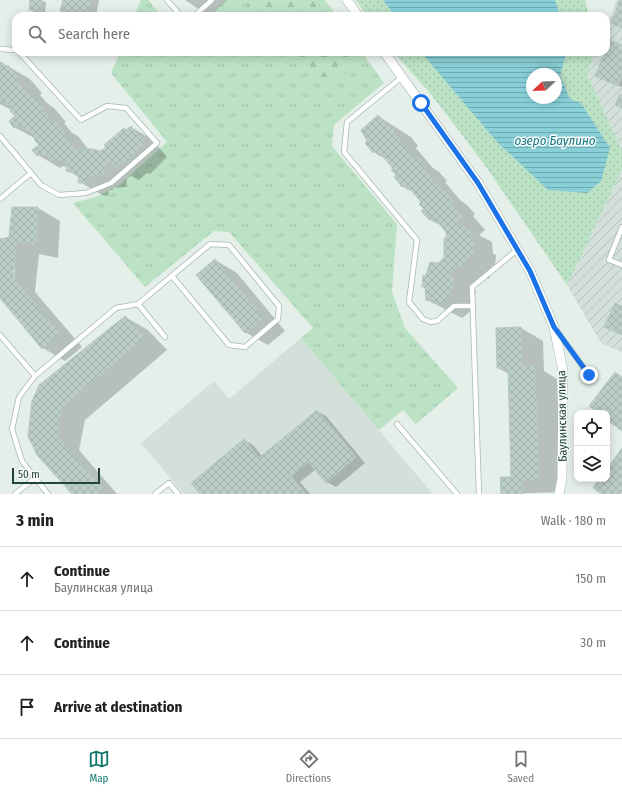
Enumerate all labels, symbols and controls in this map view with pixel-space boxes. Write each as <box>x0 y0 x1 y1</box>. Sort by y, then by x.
search box <box>12 12 610 56</box>
icon: search <box>26 23 48 45</box>
text: Search here <box>58 25 130 43</box>
north arrow <box>526 68 562 104</box>
route start <box>412 94 430 112</box>
water label: озеро Баулино <box>514 133 596 148</box>
route end <box>580 366 598 384</box>
street label: Баулинская улица <box>554 370 570 462</box>
map controls <box>574 410 610 482</box>
button: locate <box>574 410 610 446</box>
button: layers <box>574 446 610 482</box>
scale bar <box>12 466 100 485</box>
text: 50 m <box>18 468 40 481</box>
text: 3 min <box>16 510 54 531</box>
text: Walk · 180 m <box>541 513 606 528</box>
text: Continue <box>54 562 110 580</box>
icon: ahead <box>16 568 38 590</box>
text: 150 m <box>575 571 606 586</box>
text: Баулинская улица <box>54 580 153 595</box>
icon: ahead <box>16 632 38 654</box>
text: Continue <box>54 634 110 652</box>
text: 30 m <box>580 635 606 650</box>
icon: arrive <box>16 696 38 718</box>
text: Arrive at destination <box>54 698 182 716</box>
tab: Map <box>88 748 110 785</box>
tab: Directions <box>286 748 331 785</box>
tab: Saved <box>507 748 534 785</box>

